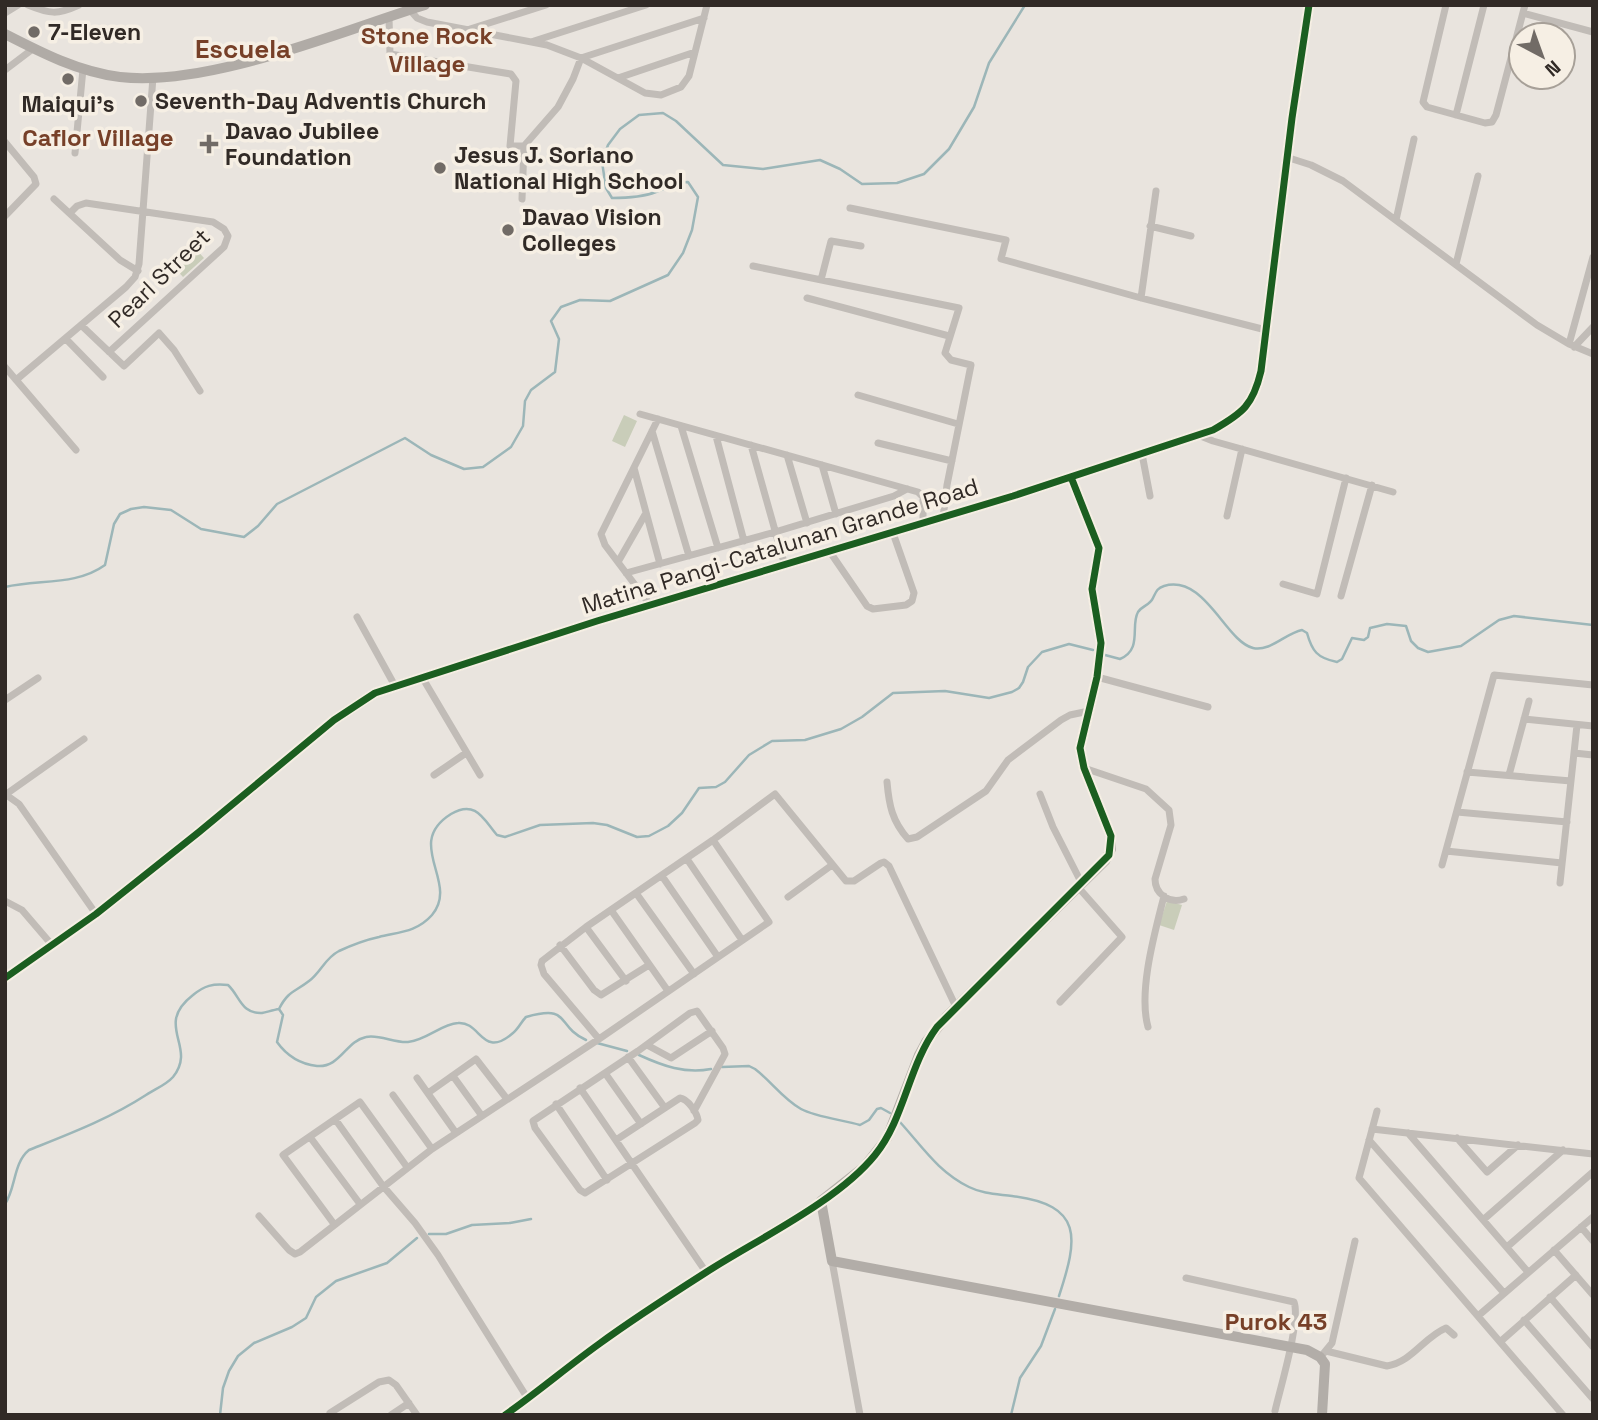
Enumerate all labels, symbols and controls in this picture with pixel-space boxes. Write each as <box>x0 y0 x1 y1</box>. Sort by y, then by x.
place label: 7-Eleven <box>48 17 141 47</box>
district label: Stone Rock Village <box>361 20 493 79</box>
north arrow <box>1507 21 1577 91</box>
marker: 7-Eleven <box>26 24 42 40</box>
district label: Escuela <box>195 32 291 66</box>
text: N <box>1540 55 1566 82</box>
marker: Maiqui's <box>60 71 76 87</box>
place label: Seventh-Day Adventis Church <box>155 86 486 116</box>
place label: Maiqui's <box>21 89 115 119</box>
marker: Seventh-Day Adventis Church <box>133 93 149 109</box>
place label: Davao Jubilee Foundation <box>225 116 379 172</box>
district label: Caflor Village <box>22 122 174 153</box>
marker: Davao Jubilee Foundation <box>199 134 219 154</box>
place label: Jesus J. Soriano National High School <box>454 140 684 196</box>
marker: Jesus J. Soriano National High School <box>432 160 448 176</box>
place label: Davao Vision Colleges <box>522 202 662 258</box>
street label: Pearl Street <box>102 222 216 334</box>
marker: Davao Vision Colleges <box>500 222 516 238</box>
street label: Matina Pangi-Catalunan Grande Road <box>578 471 982 621</box>
district label: Purok 43 <box>1225 1306 1327 1337</box>

